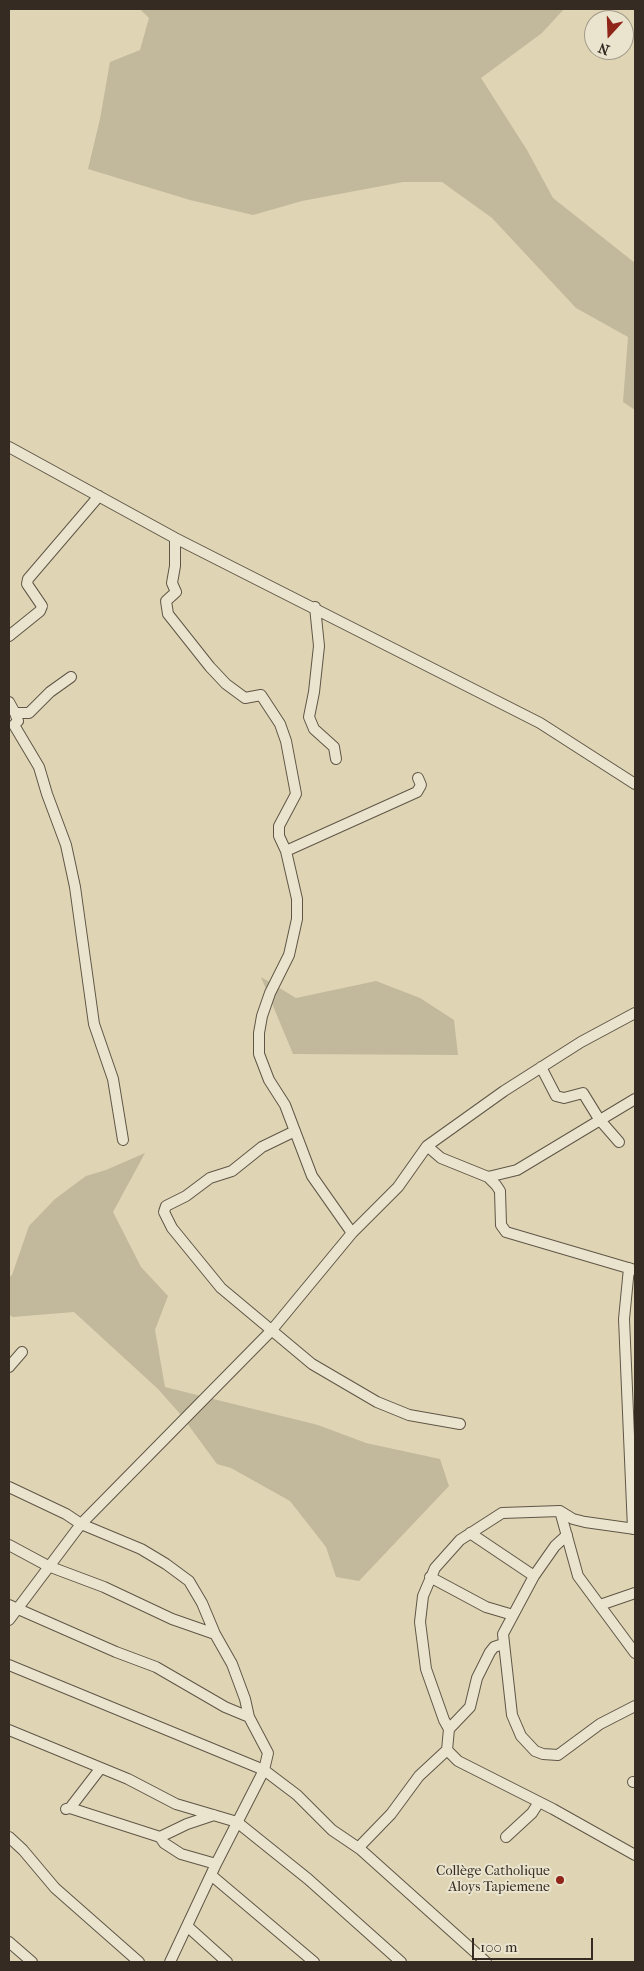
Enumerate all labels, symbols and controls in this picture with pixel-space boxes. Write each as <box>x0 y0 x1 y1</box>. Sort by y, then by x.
north arrow <box>584 10 634 60</box>
text: N <box>596 39 612 58</box>
place label: Collège Catholique Aloys Tapiemene <box>436 1864 550 1896</box>
marker: Collège Catholique Aloys Tapiemene <box>554 1874 566 1886</box>
scale bar <box>474 1928 595 1960</box>
text: 100 m <box>480 1938 518 1956</box>

